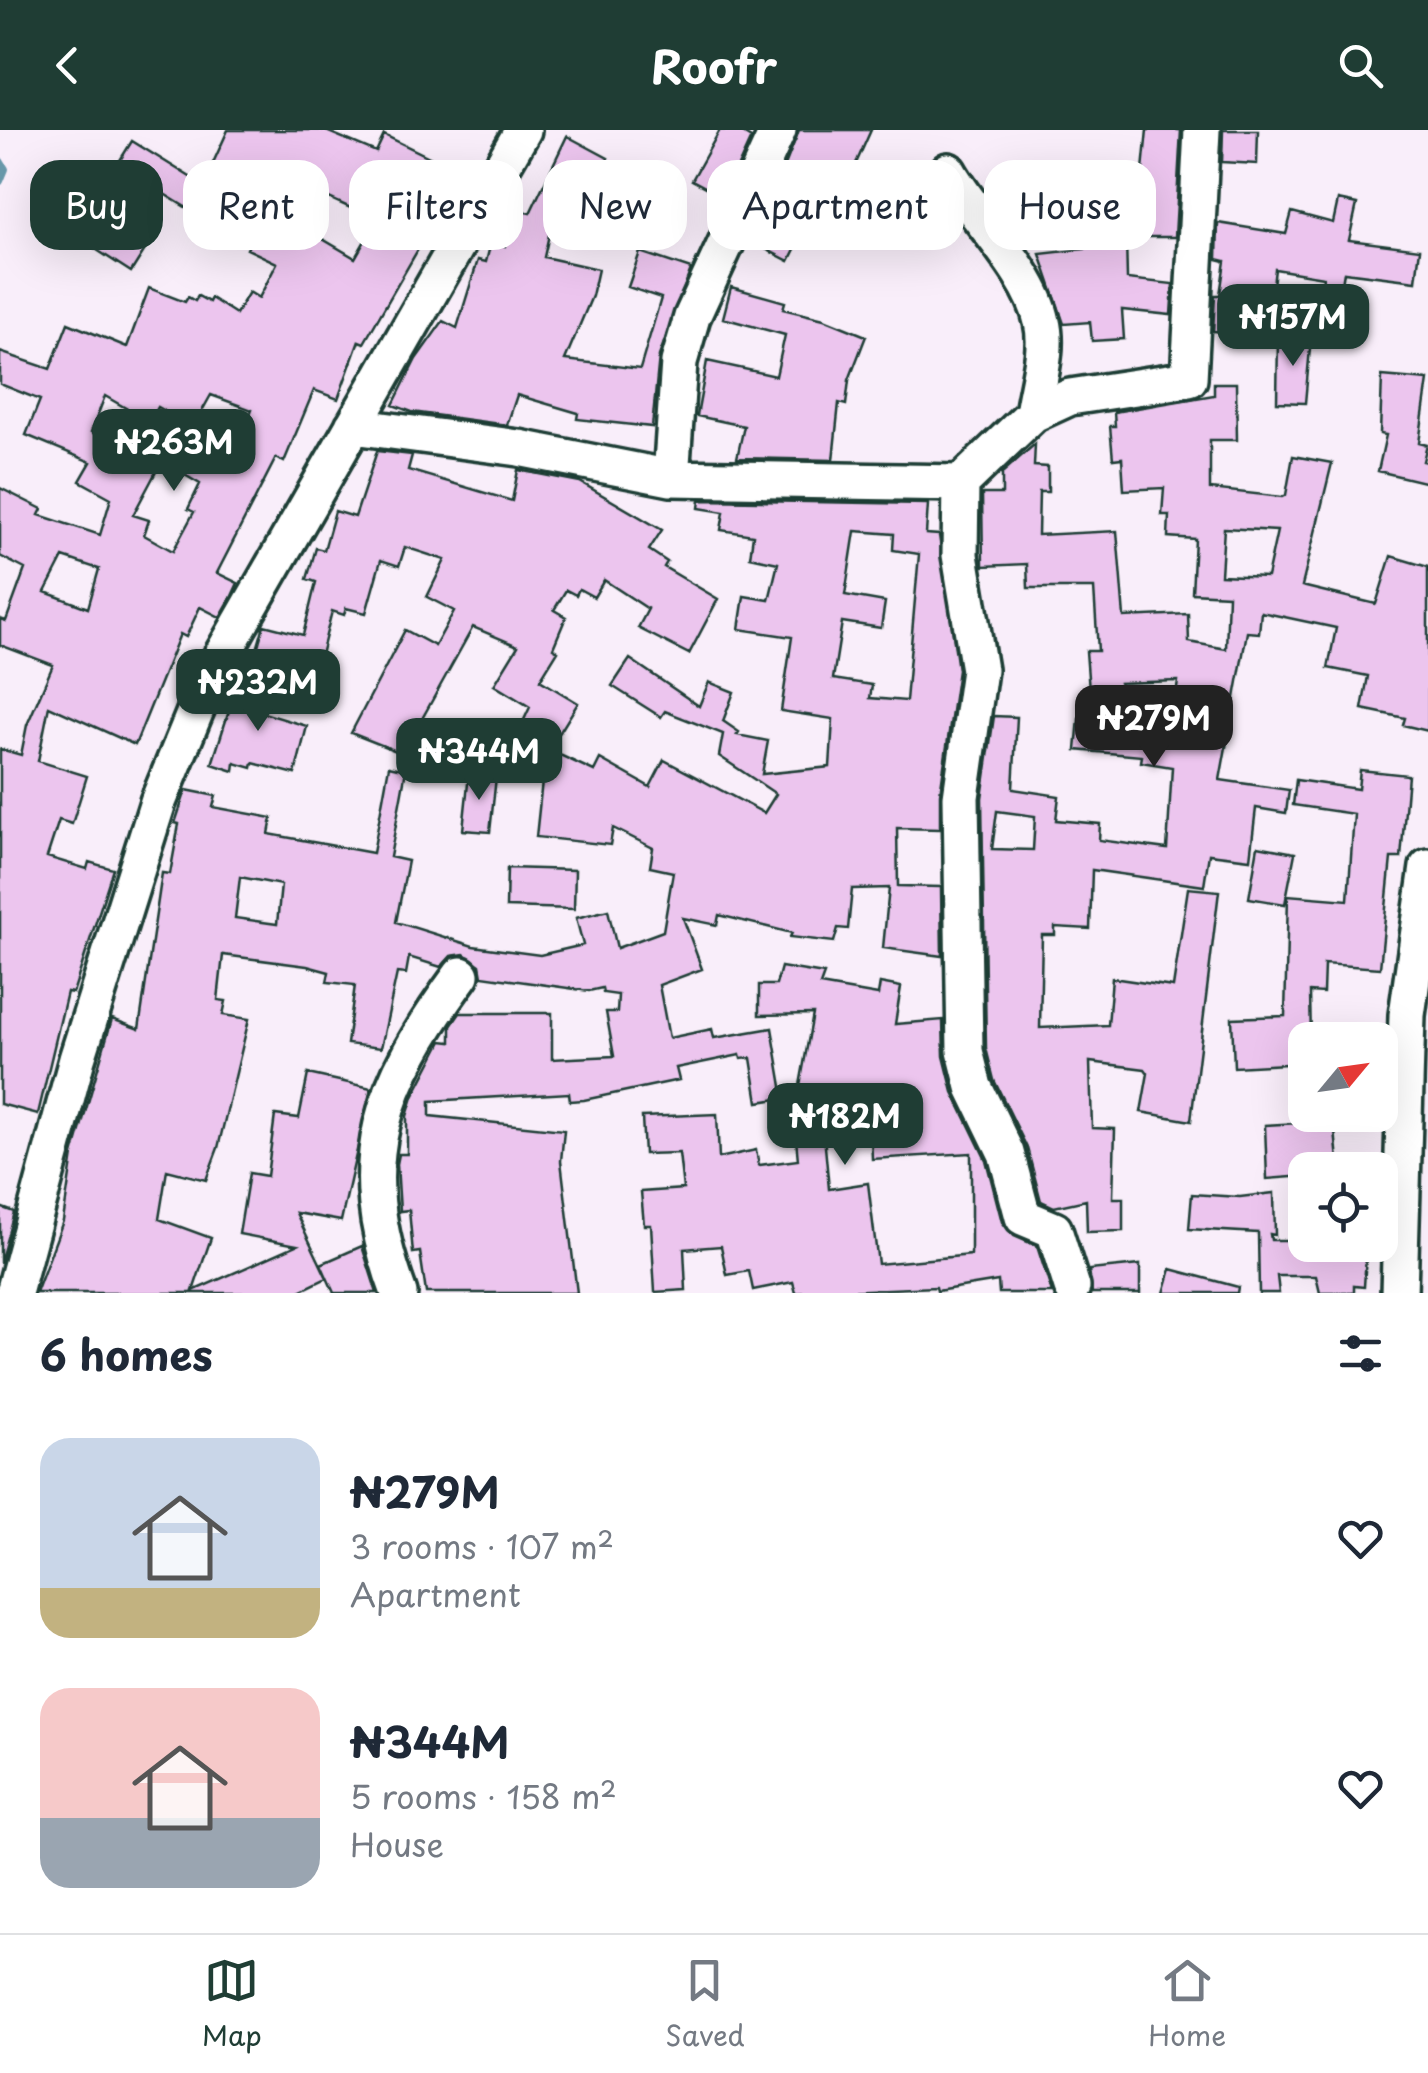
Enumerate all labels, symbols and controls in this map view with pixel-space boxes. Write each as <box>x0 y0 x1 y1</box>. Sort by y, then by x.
text: Roofr <box>651 31 777 99</box>
icon: back <box>40 38 95 93</box>
icon: search <box>1333 38 1388 93</box>
chip: Buy <box>30 160 163 250</box>
chip: Rent <box>183 160 329 250</box>
chip: Filters <box>349 160 523 250</box>
chip: New <box>543 160 687 250</box>
chip: Apartment <box>707 160 964 250</box>
chip: House <box>984 160 1156 250</box>
pin: ₦157M <box>1223 284 1363 369</box>
text: ₦157M <box>1239 292 1347 340</box>
pin: ₦263M <box>104 409 244 494</box>
text: ₦263M <box>114 417 234 465</box>
pin: ₦232M <box>188 649 328 734</box>
text: ₦232M <box>198 657 318 705</box>
pin: ₦279M <box>1084 685 1224 770</box>
text: ₦279M <box>1097 693 1211 741</box>
pin: ₦344M <box>409 718 549 803</box>
text: ₦344M <box>418 726 540 774</box>
north arrow <box>1288 1022 1398 1132</box>
map controls <box>1288 1022 1398 1262</box>
pin: ₦182M <box>775 1083 915 1168</box>
text: ₦182M <box>789 1091 901 1139</box>
button: locate <box>1288 1152 1398 1262</box>
text: 6 homes <box>40 1322 213 1385</box>
icon: filters <box>1333 1326 1388 1381</box>
text: ₦279M <box>350 1459 500 1522</box>
icon: home <box>120 1478 240 1598</box>
icon: heart <box>1333 1511 1388 1566</box>
text: 3 rooms · 107 m² <box>350 1522 614 1570</box>
text: Apartment <box>350 1570 521 1618</box>
text: ₦344M <box>350 1709 510 1772</box>
icon: home <box>120 1728 240 1848</box>
icon: heart <box>1333 1761 1388 1816</box>
text: 5 rooms · 158 m² <box>350 1772 617 1820</box>
text: House <box>350 1820 444 1868</box>
tab: Map <box>202 1953 262 2056</box>
tab: Saved <box>665 1953 745 2056</box>
tab: Home <box>1148 1953 1226 2056</box>

